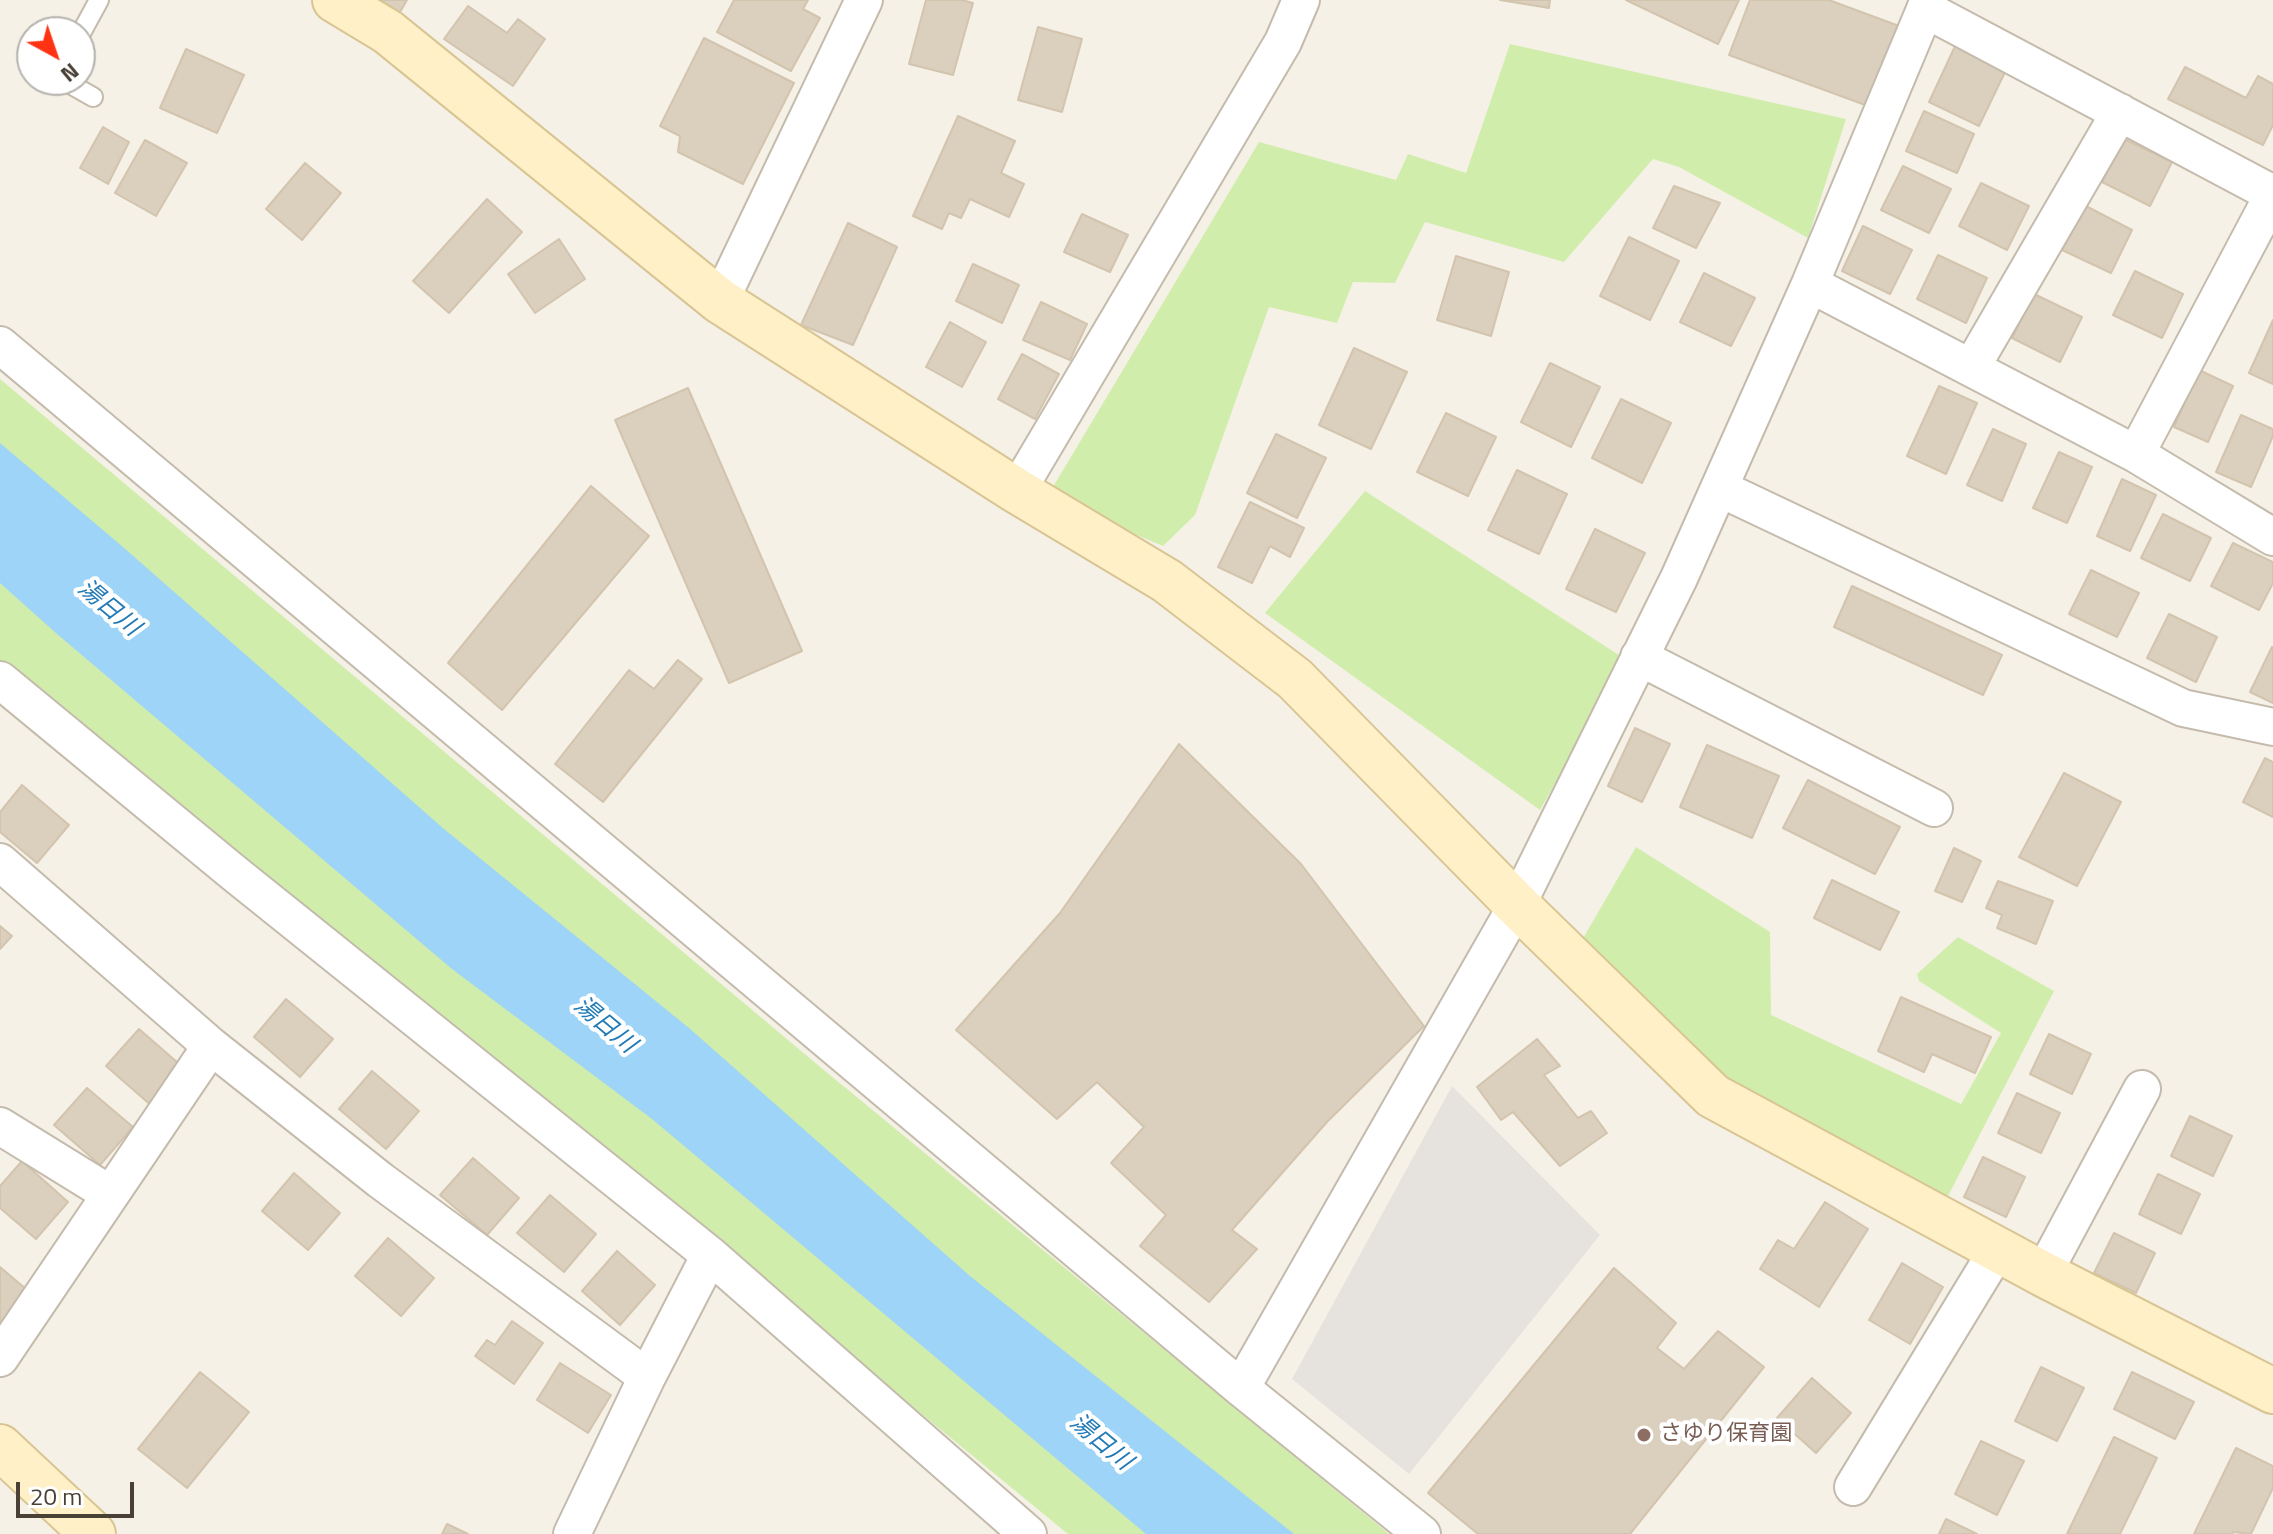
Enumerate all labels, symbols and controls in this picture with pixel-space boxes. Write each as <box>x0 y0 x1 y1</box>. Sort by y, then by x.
north arrow <box>16 16 96 96</box>
text: N <box>53 55 87 91</box>
water label: 湯日川 <box>71 575 145 643</box>
water label: 湯日川 <box>567 992 641 1060</box>
water label: 湯日川 <box>1063 1409 1137 1477</box>
place label: さゆり保育園 <box>1660 1422 1792 1448</box>
marker: さゆり保育園 <box>1635 1426 1653 1444</box>
scale bar <box>20 1466 138 1516</box>
text: 20 m <box>30 1478 82 1514</box>

